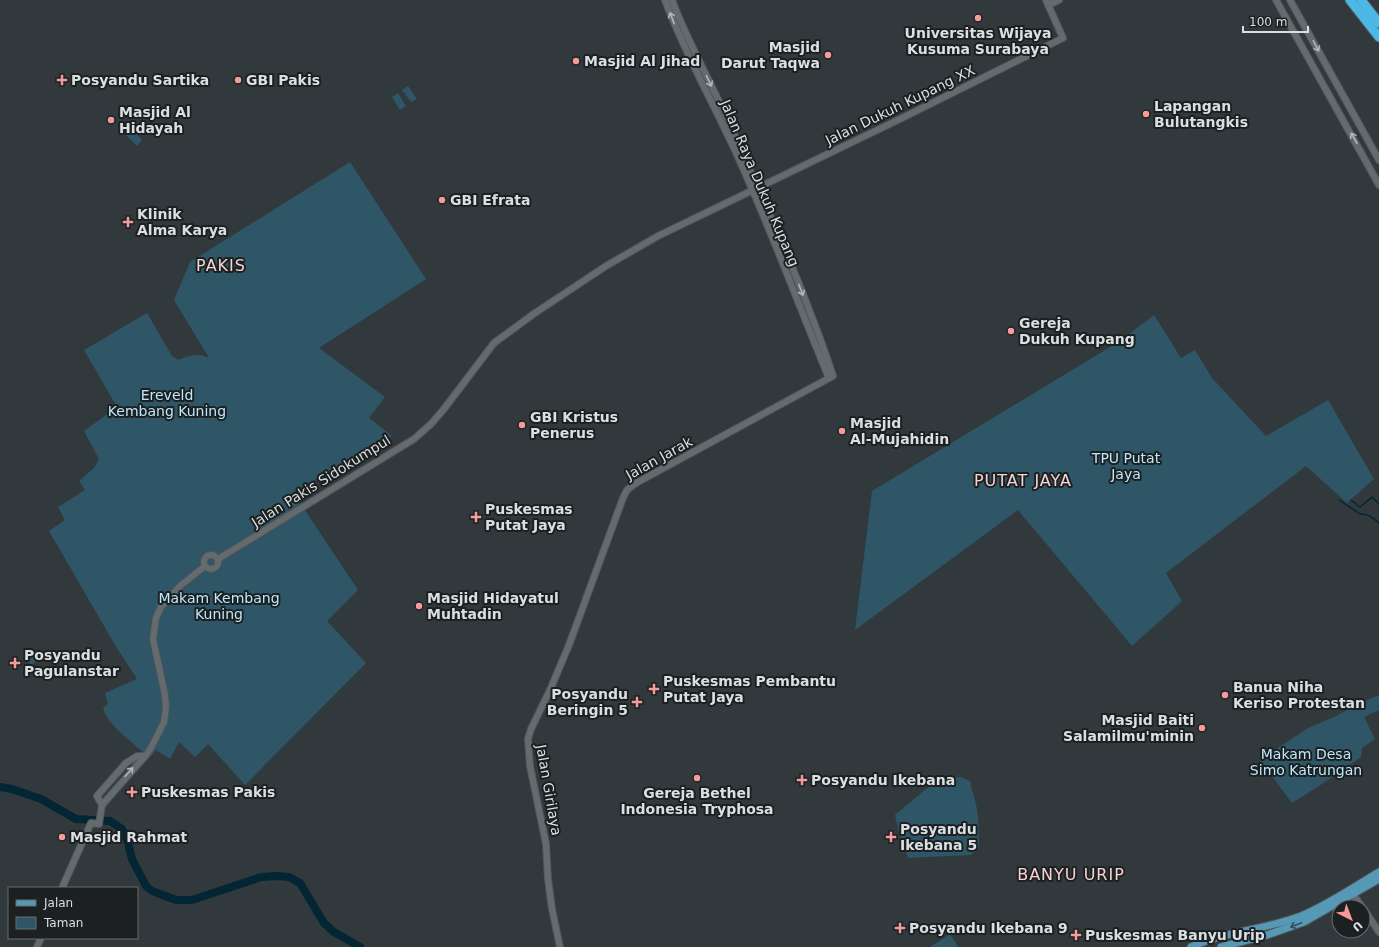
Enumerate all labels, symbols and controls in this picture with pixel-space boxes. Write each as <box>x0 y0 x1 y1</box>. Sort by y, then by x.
scale bar <box>1243 8 1308 34</box>
one-way arrow <box>668 13 676 25</box>
marker: Universitas Wijaya Kusuma Surabaya <box>973 13 983 23</box>
text: 100 m <box>1249 15 1287 29</box>
place label: Universitas Wijaya Kusuma Surabaya <box>905 25 1051 57</box>
place label: Masjid Darut Taqwa <box>721 39 820 71</box>
one-way arrow <box>1313 40 1320 52</box>
marker: Masjid Darut Taqwa <box>823 50 833 60</box>
place label: Masjid Al Jihad <box>584 53 700 69</box>
marker: Masjid Al Jihad <box>571 56 581 66</box>
street label: Jalan Dukuh Kupang XX <box>822 62 978 149</box>
place label: Posyandu Sartika <box>71 72 209 88</box>
place label: GBI Pakis <box>246 72 320 88</box>
marker: Posyandu Sartika <box>56 74 68 86</box>
marker: GBI Pakis <box>233 75 243 85</box>
one-way arrow <box>706 75 713 87</box>
street label: Jalan Raya Dukuh Kupang <box>717 96 803 269</box>
place label: Lapangan Bulutangkis <box>1154 98 1248 130</box>
place label: Masjid Al Hidayah <box>119 104 191 136</box>
marker: Lapangan Bulutangkis <box>1141 109 1151 119</box>
marker: Masjid Al Hidayah <box>106 115 116 125</box>
one-way arrow <box>1349 132 1357 144</box>
place label: GBI Efrata <box>450 192 530 208</box>
marker: GBI Efrata <box>437 195 447 205</box>
place label: Klinik Alma Karya <box>137 206 227 238</box>
marker: Klinik Alma Karya <box>122 216 134 228</box>
district label: PAKIS <box>196 256 246 275</box>
one-way arrow <box>798 283 806 295</box>
place label: Gereja Dukuh Kupang <box>1019 315 1135 347</box>
marker: Gereja Dukuh Kupang <box>1006 326 1016 336</box>
park label: Ereveld Kembang Kuning <box>108 387 226 419</box>
place label: GBI Kristus Penerus <box>530 409 618 441</box>
place label: Masjid Al-Mujahidin <box>850 415 949 447</box>
marker: GBI Kristus Penerus <box>517 420 527 430</box>
marker: Masjid Al-Mujahidin <box>837 426 847 436</box>
street label: Jalan Pakis Sidokumpul <box>248 432 393 531</box>
street label: Jalan Jarak <box>622 433 696 483</box>
park label: TPU Putat Jaya <box>1091 450 1161 482</box>
district label: PUTAT JAYA <box>974 471 1072 490</box>
place label: Puskesmas Putat Jaya <box>485 501 573 533</box>
marker: Puskesmas Putat Jaya <box>470 511 482 523</box>
park label: Makam Kembang Kuning <box>158 590 280 622</box>
place label: Masjid Hidayatul Muhtadin <box>427 590 559 622</box>
marker: Masjid Hidayatul Muhtadin <box>414 601 424 611</box>
place label: Posyandu Pagulanstar <box>24 647 119 679</box>
marker: Posyandu Pagulanstar <box>9 657 21 669</box>
place label: Puskesmas Pembantu Putat Jaya <box>663 673 836 705</box>
place label: Banua Niha Keriso Protestan <box>1233 679 1365 711</box>
marker: Puskesmas Pembantu Putat Jaya <box>648 683 660 695</box>
place label: Posyandu Beringin 5 <box>547 686 628 718</box>
marker: Banua Niha Keriso Protestan <box>1220 690 1230 700</box>
marker: Posyandu Beringin 5 <box>631 696 643 708</box>
place label: Masjid Baiti Salamilmu'minin <box>1063 712 1194 744</box>
marker: Masjid Baiti Salamilmu'minin <box>1197 723 1207 733</box>
street label: Jalan Girilaya <box>533 742 565 837</box>
park label: Makam Desa Simo Katrungan <box>1250 746 1362 778</box>
one-way arrow <box>125 767 134 778</box>
place label: Posyandu Ikebana <box>811 772 955 788</box>
marker: Gereja Bethel Indonesia Tryphosa <box>692 773 702 783</box>
marker: Posyandu Ikebana <box>796 774 808 786</box>
place label: Puskesmas Pakis <box>141 784 275 800</box>
place label: Gereja Bethel Indonesia Tryphosa <box>620 785 774 817</box>
marker: Puskesmas Pakis <box>126 786 138 798</box>
place label: Posyandu Ikebana 5 <box>900 821 977 853</box>
place label: Masjid Rahmat <box>70 829 187 845</box>
marker: Posyandu Ikebana 5 <box>885 831 897 843</box>
marker: Masjid Rahmat <box>57 832 67 842</box>
district label: BANYU URIP <box>1017 865 1125 884</box>
legend <box>8 887 138 939</box>
text: Jalan <box>43 896 73 910</box>
north arrow <box>1331 899 1371 939</box>
text: Taman <box>43 916 83 930</box>
text: U <box>1350 918 1365 934</box>
place label: Posyandu Ikebana 9 <box>909 920 1068 936</box>
one-way arrow <box>1290 921 1302 929</box>
marker: Posyandu Ikebana 9 <box>894 922 906 934</box>
place label: Puskesmas Banyu Urip <box>1085 927 1265 943</box>
marker: Puskesmas Banyu Urip <box>1070 929 1082 941</box>

